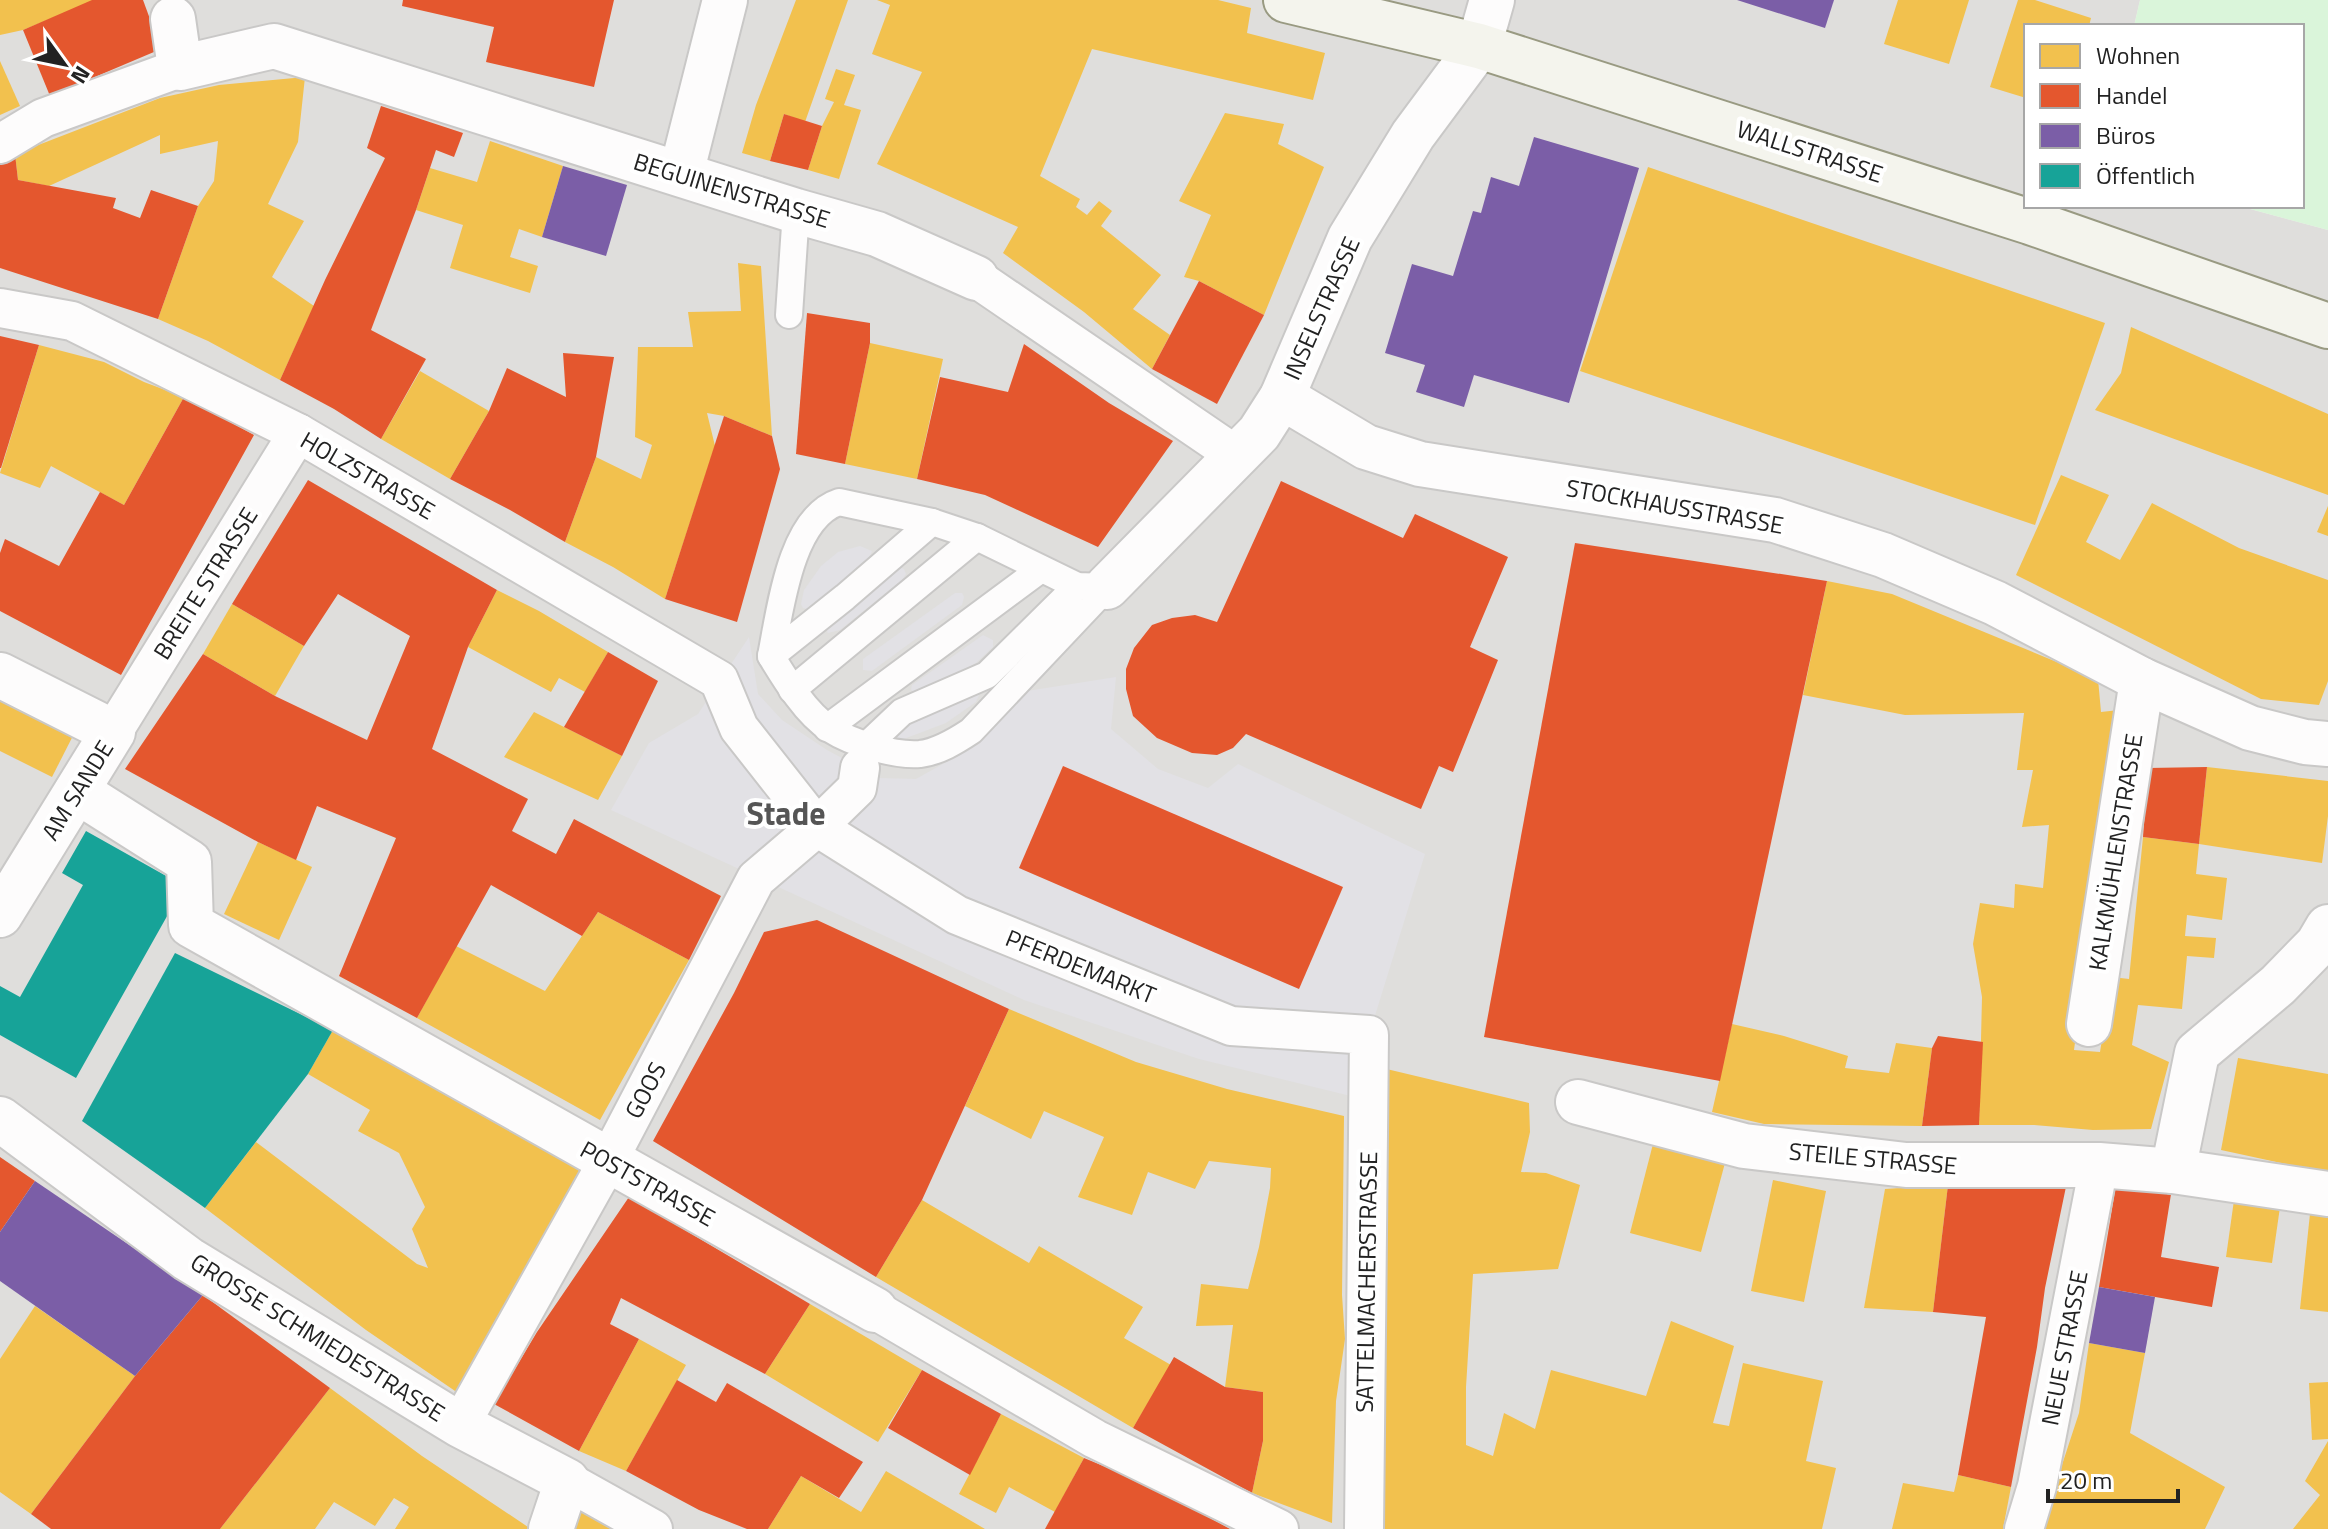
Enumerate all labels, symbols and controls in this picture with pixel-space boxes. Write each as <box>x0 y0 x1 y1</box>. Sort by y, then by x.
north arrow <box>24 24 104 104</box>
legend <box>2024 24 2304 208</box>
text: Wohnen <box>2096 37 2180 73</box>
text: N <box>62 59 99 91</box>
text: Handel <box>2096 77 2167 113</box>
street label: WALLSTRASSE <box>1732 110 1888 192</box>
text: Büros <box>2096 117 2155 153</box>
street label: BEGUINENSTRASSE <box>629 143 835 237</box>
text: Öffentlich <box>2096 157 2195 193</box>
street label: INSELSTRASSE <box>1273 231 1369 385</box>
street label: HOLZSTRASSE <box>294 422 442 528</box>
street label: STOCKHAUSSTRASSE <box>1563 469 1787 543</box>
street label: BREITE STRASSE <box>144 500 266 666</box>
street label: KALKMÜHLENSTRASSE <box>2078 731 2152 973</box>
street label: AM SANDE <box>32 733 122 847</box>
district label: Stade <box>746 789 826 837</box>
street label: PFERDEMARKT <box>1000 919 1162 1013</box>
street label: GOOS <box>615 1055 675 1125</box>
street label: POSTSTRASSE <box>574 1131 722 1235</box>
street label: STEILE STRASSE <box>1787 1133 1959 1183</box>
street label: SATTELMACHERSTRASSE <box>1346 1151 1386 1413</box>
street label: GROSSE SCHMIEDESTRASSE <box>184 1244 452 1430</box>
street label: NEUE STRASSE <box>2031 1267 2097 1429</box>
scale bar <box>2048 1453 2178 1503</box>
text: 20 m <box>2060 1462 2112 1498</box>

